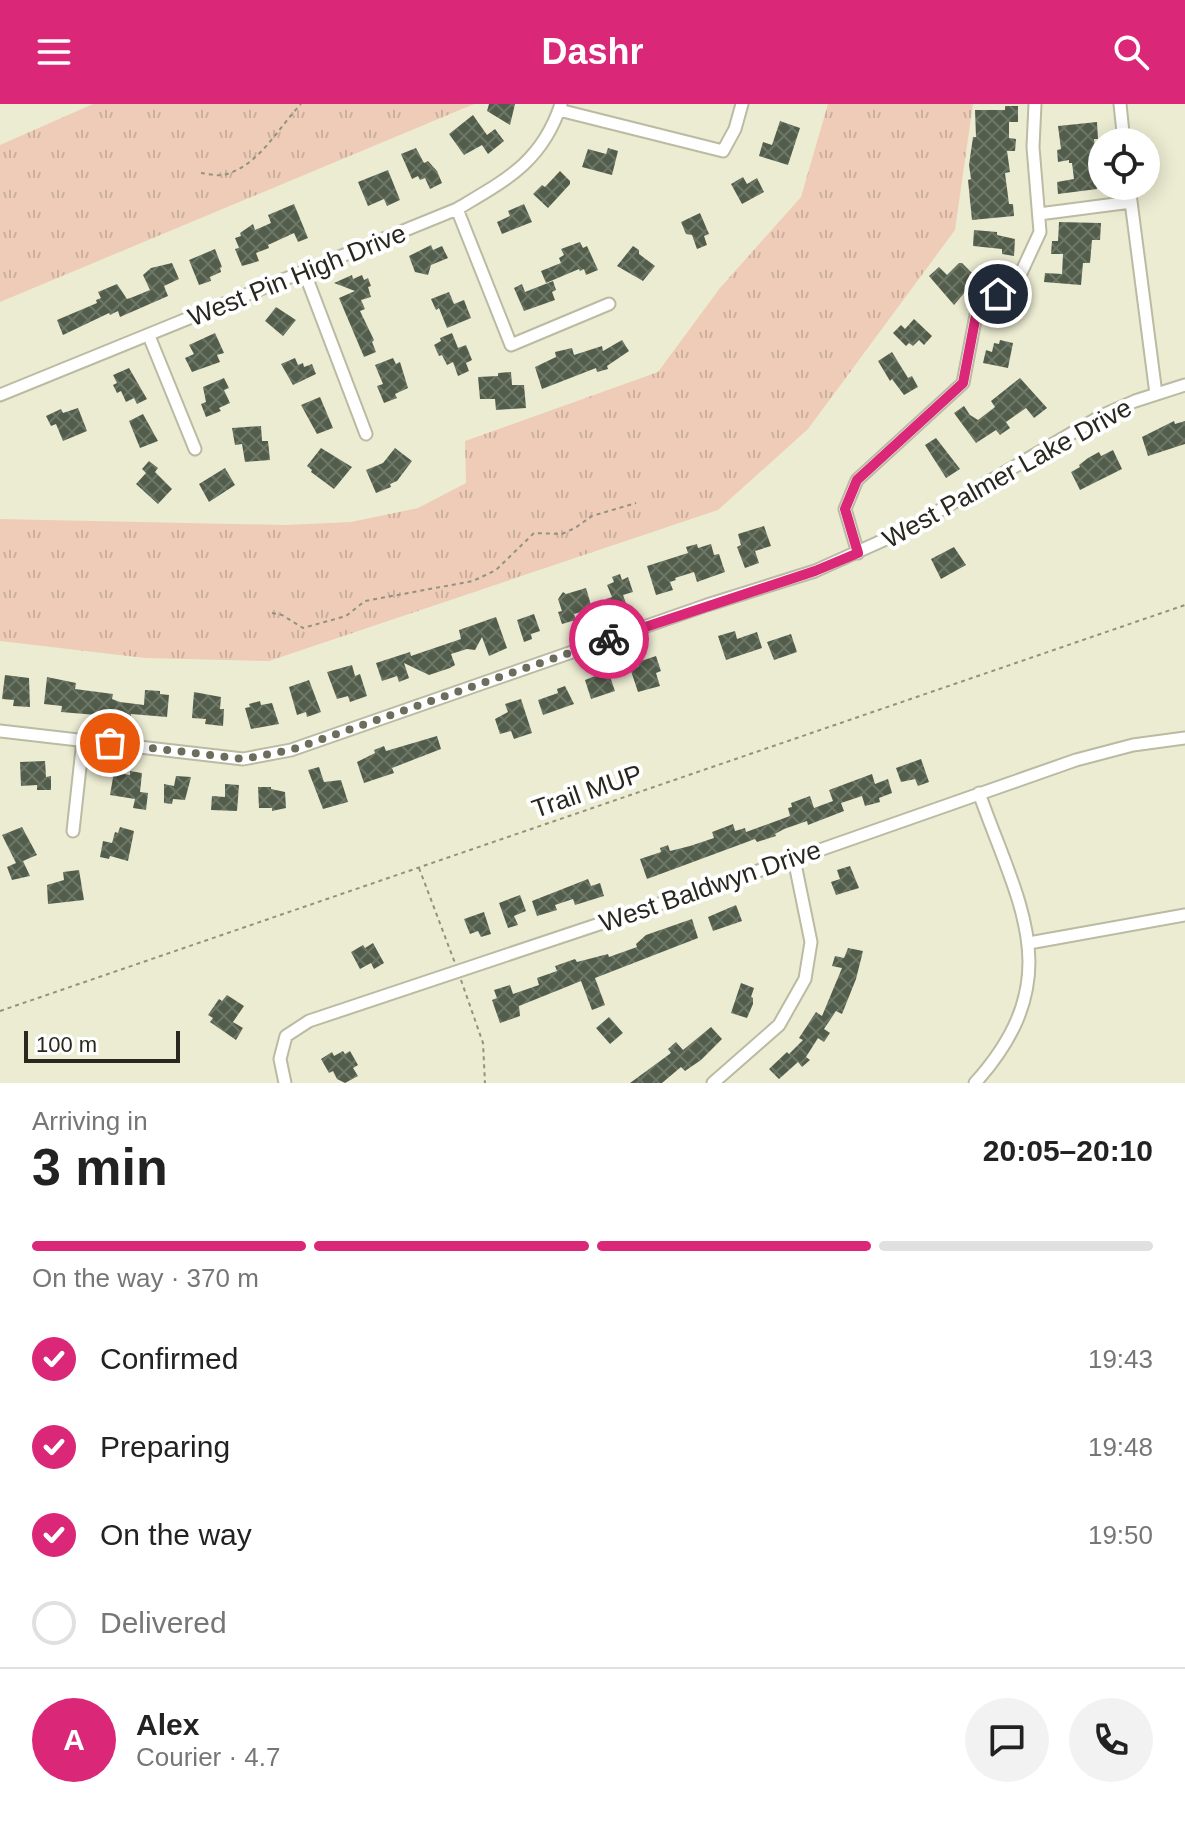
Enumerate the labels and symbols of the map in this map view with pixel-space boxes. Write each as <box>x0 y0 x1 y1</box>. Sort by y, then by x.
street label: West Pin High Drive <box>184 218 410 332</box>
pin <box>964 260 1032 328</box>
street label: West Palmer Lake Drive <box>877 392 1137 554</box>
courier <box>569 599 649 679</box>
pin <box>76 709 144 777</box>
street label: Trail MUP <box>528 758 646 824</box>
street label: West Baldwyn Drive <box>595 834 825 938</box>
scale bar <box>24 1027 180 1063</box>

